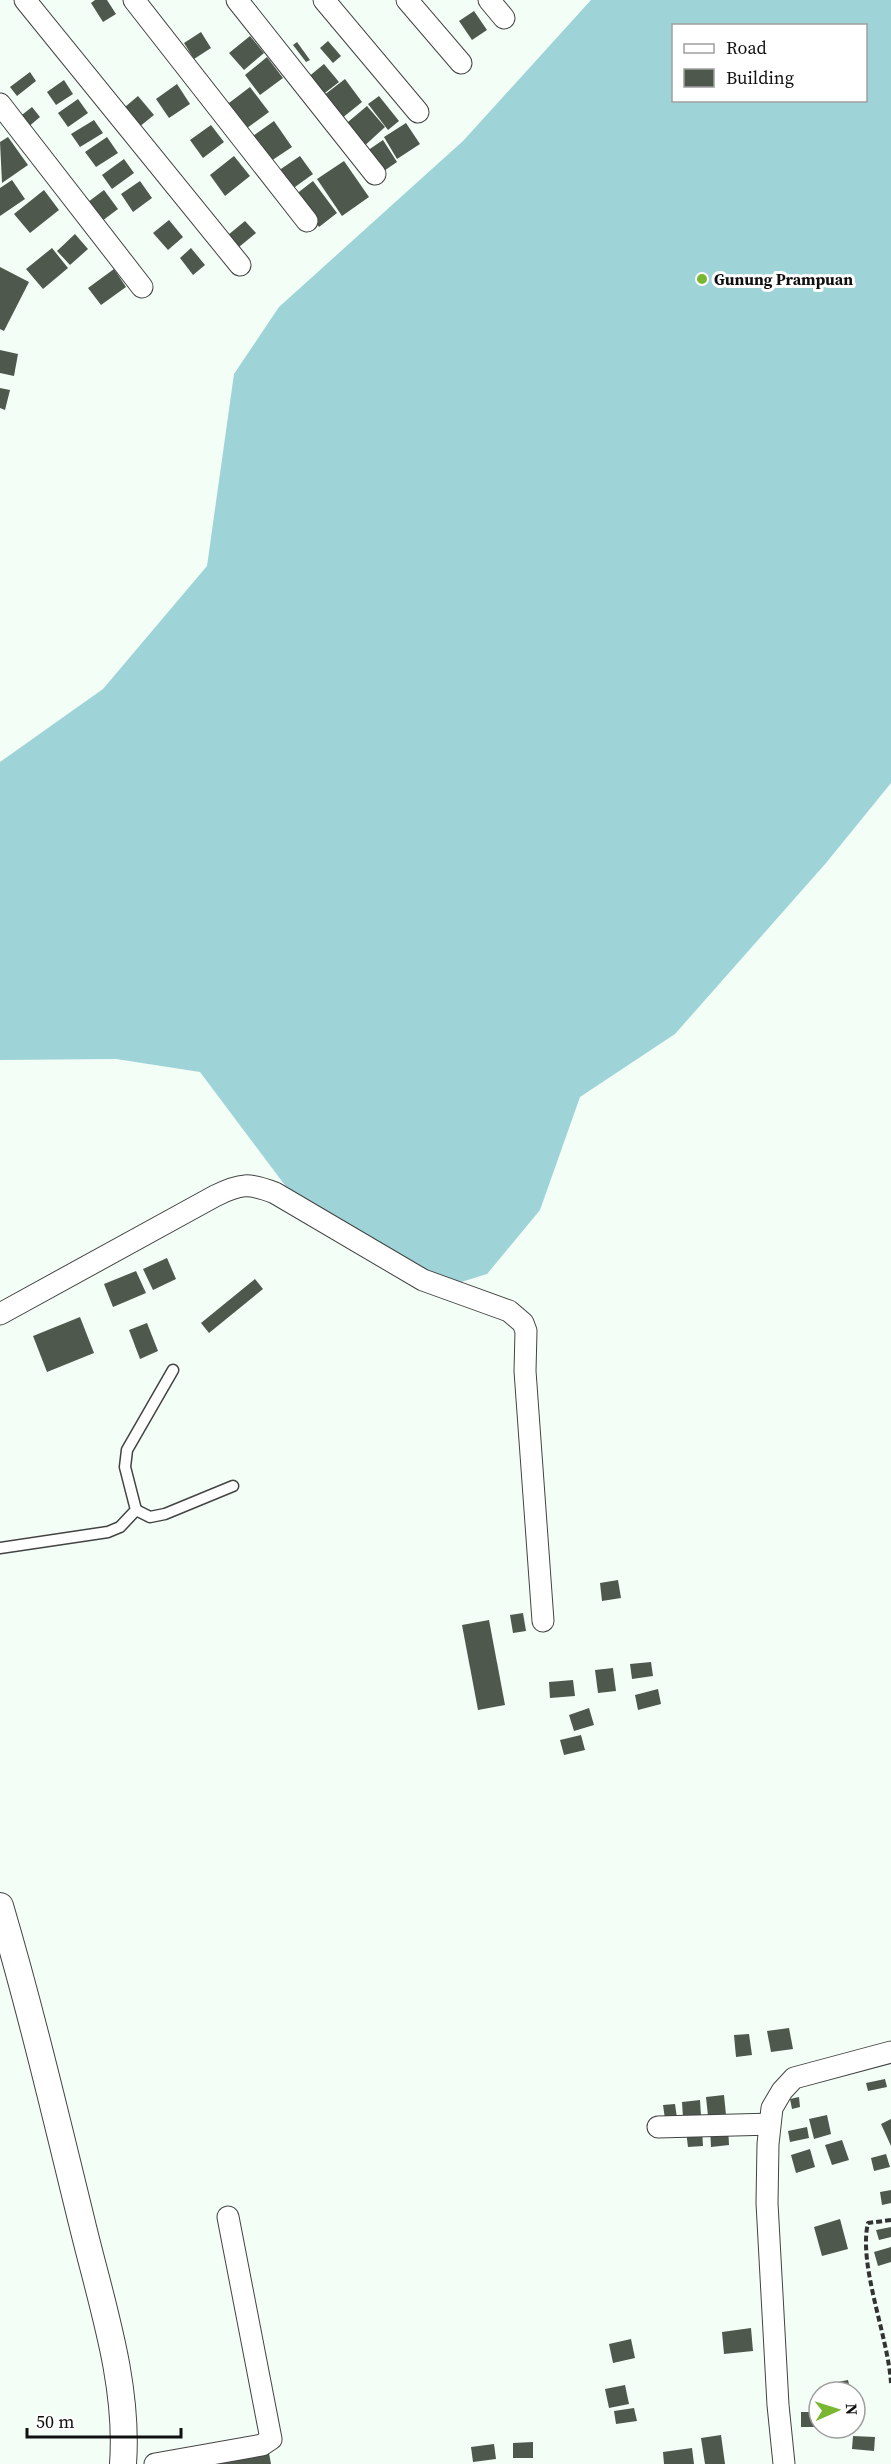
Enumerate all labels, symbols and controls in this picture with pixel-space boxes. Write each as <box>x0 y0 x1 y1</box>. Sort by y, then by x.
legend <box>672 24 867 102</box>
text: Road <box>726 35 767 60</box>
text: Building <box>726 65 794 90</box>
place label: Gunung Prampuan <box>714 268 853 290</box>
marker: Gunung Prampuan <box>695 272 709 286</box>
north arrow <box>807 2380 867 2440</box>
scale bar <box>27 2401 182 2439</box>
text: N <box>841 2403 863 2416</box>
text: 50 m <box>36 2409 74 2434</box>

